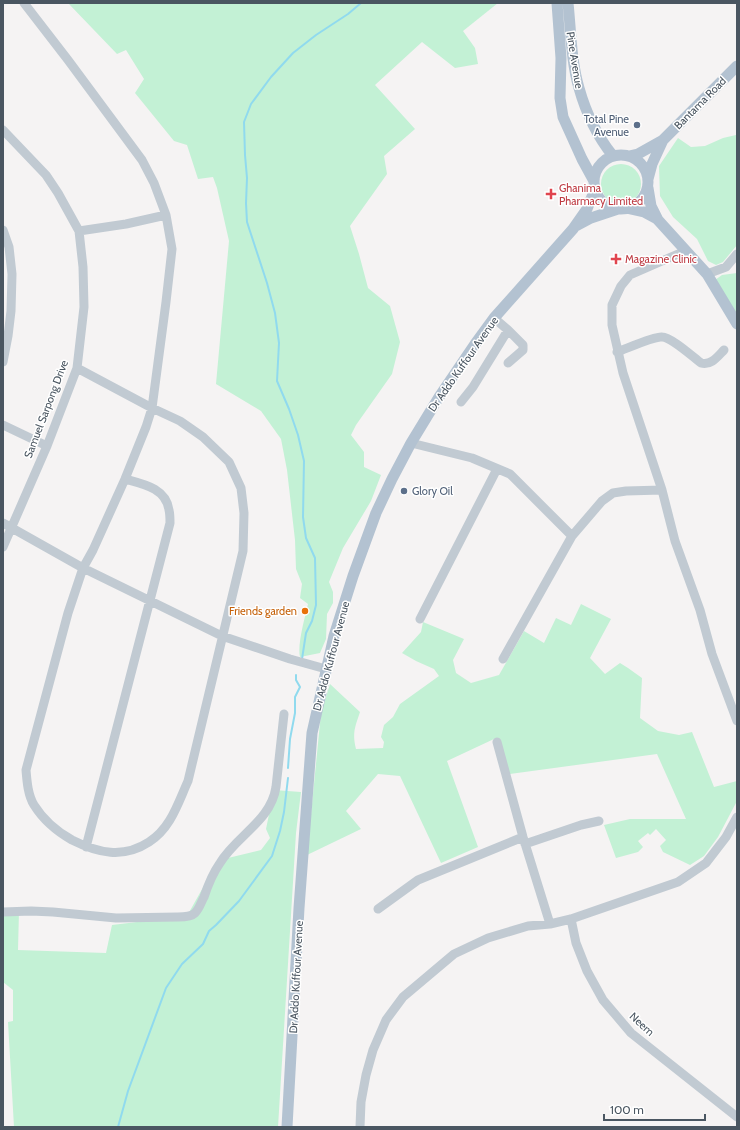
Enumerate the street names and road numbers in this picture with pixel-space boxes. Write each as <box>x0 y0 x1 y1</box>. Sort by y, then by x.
street label: Pine Avenue <box>564 30 586 90</box>
street label: Bantama Road <box>671 74 729 132</box>
street label: Dr Addo Kuffour Avenue <box>425 313 501 414</box>
street label: Samuel Sarpong Drive <box>21 358 71 460</box>
street label: Dr Addo Kuffour Avenue <box>310 599 352 712</box>
street label: Dr Addo Kuffour Avenue <box>286 920 306 1034</box>
street label: Neem <box>627 1009 657 1039</box>

